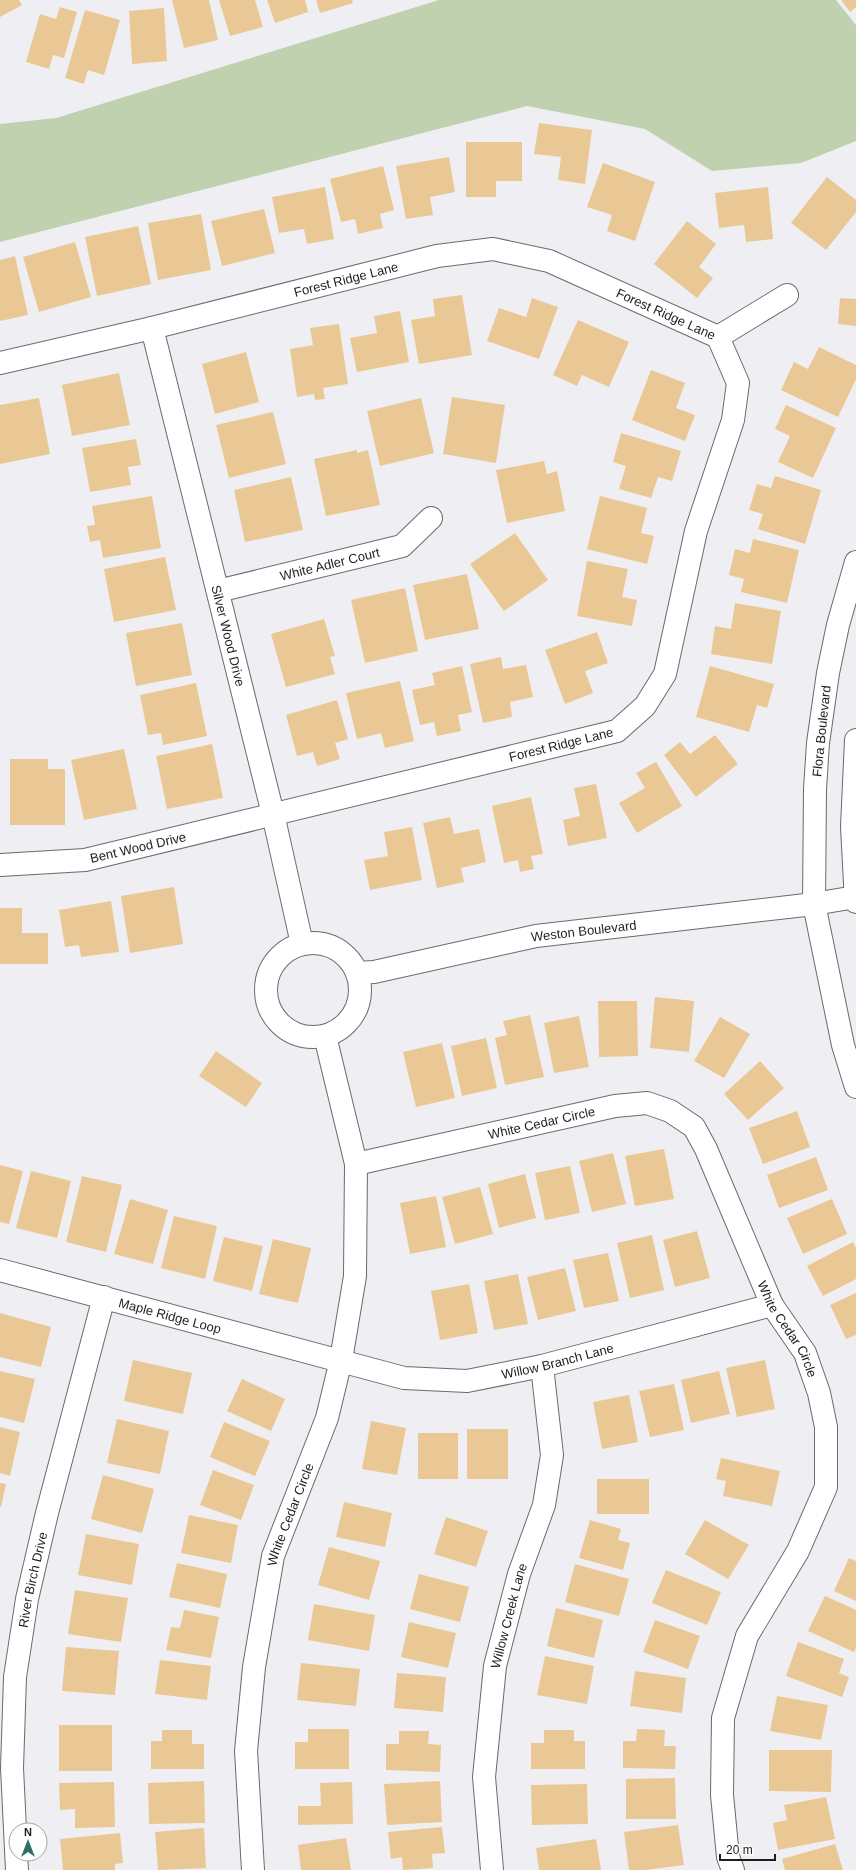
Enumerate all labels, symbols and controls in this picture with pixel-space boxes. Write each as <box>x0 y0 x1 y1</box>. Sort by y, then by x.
street label: Forest Ridge Lane <box>292 259 400 300</box>
street label: Forest Ridge Lane <box>614 285 718 343</box>
street label: White Adler Court <box>279 545 382 584</box>
street label: Silver Wood Drive <box>208 584 248 688</box>
street label: Flora Boulevard <box>809 685 834 777</box>
street label: Forest Ridge Lane <box>507 724 615 765</box>
street label: Bent Wood Drive <box>89 829 188 866</box>
street label: Weston Boulevard <box>530 917 637 945</box>
street label: White Cedar Circle <box>487 1104 596 1142</box>
street label: White Cedar Circle <box>755 1279 820 1379</box>
street label: Maple Ridge Loop <box>117 1295 223 1337</box>
street label: Willow Branch Lane <box>500 1340 615 1382</box>
street label: White Cedar Circle <box>264 1461 317 1567</box>
street label: River Birch Drive <box>16 1530 50 1629</box>
street label: Willow Creek Lane <box>488 1561 530 1670</box>
north arrow <box>8 1822 48 1862</box>
text: N <box>24 1826 32 1838</box>
scale bar <box>720 1836 775 1862</box>
text: 20 m <box>726 1843 753 1857</box>

